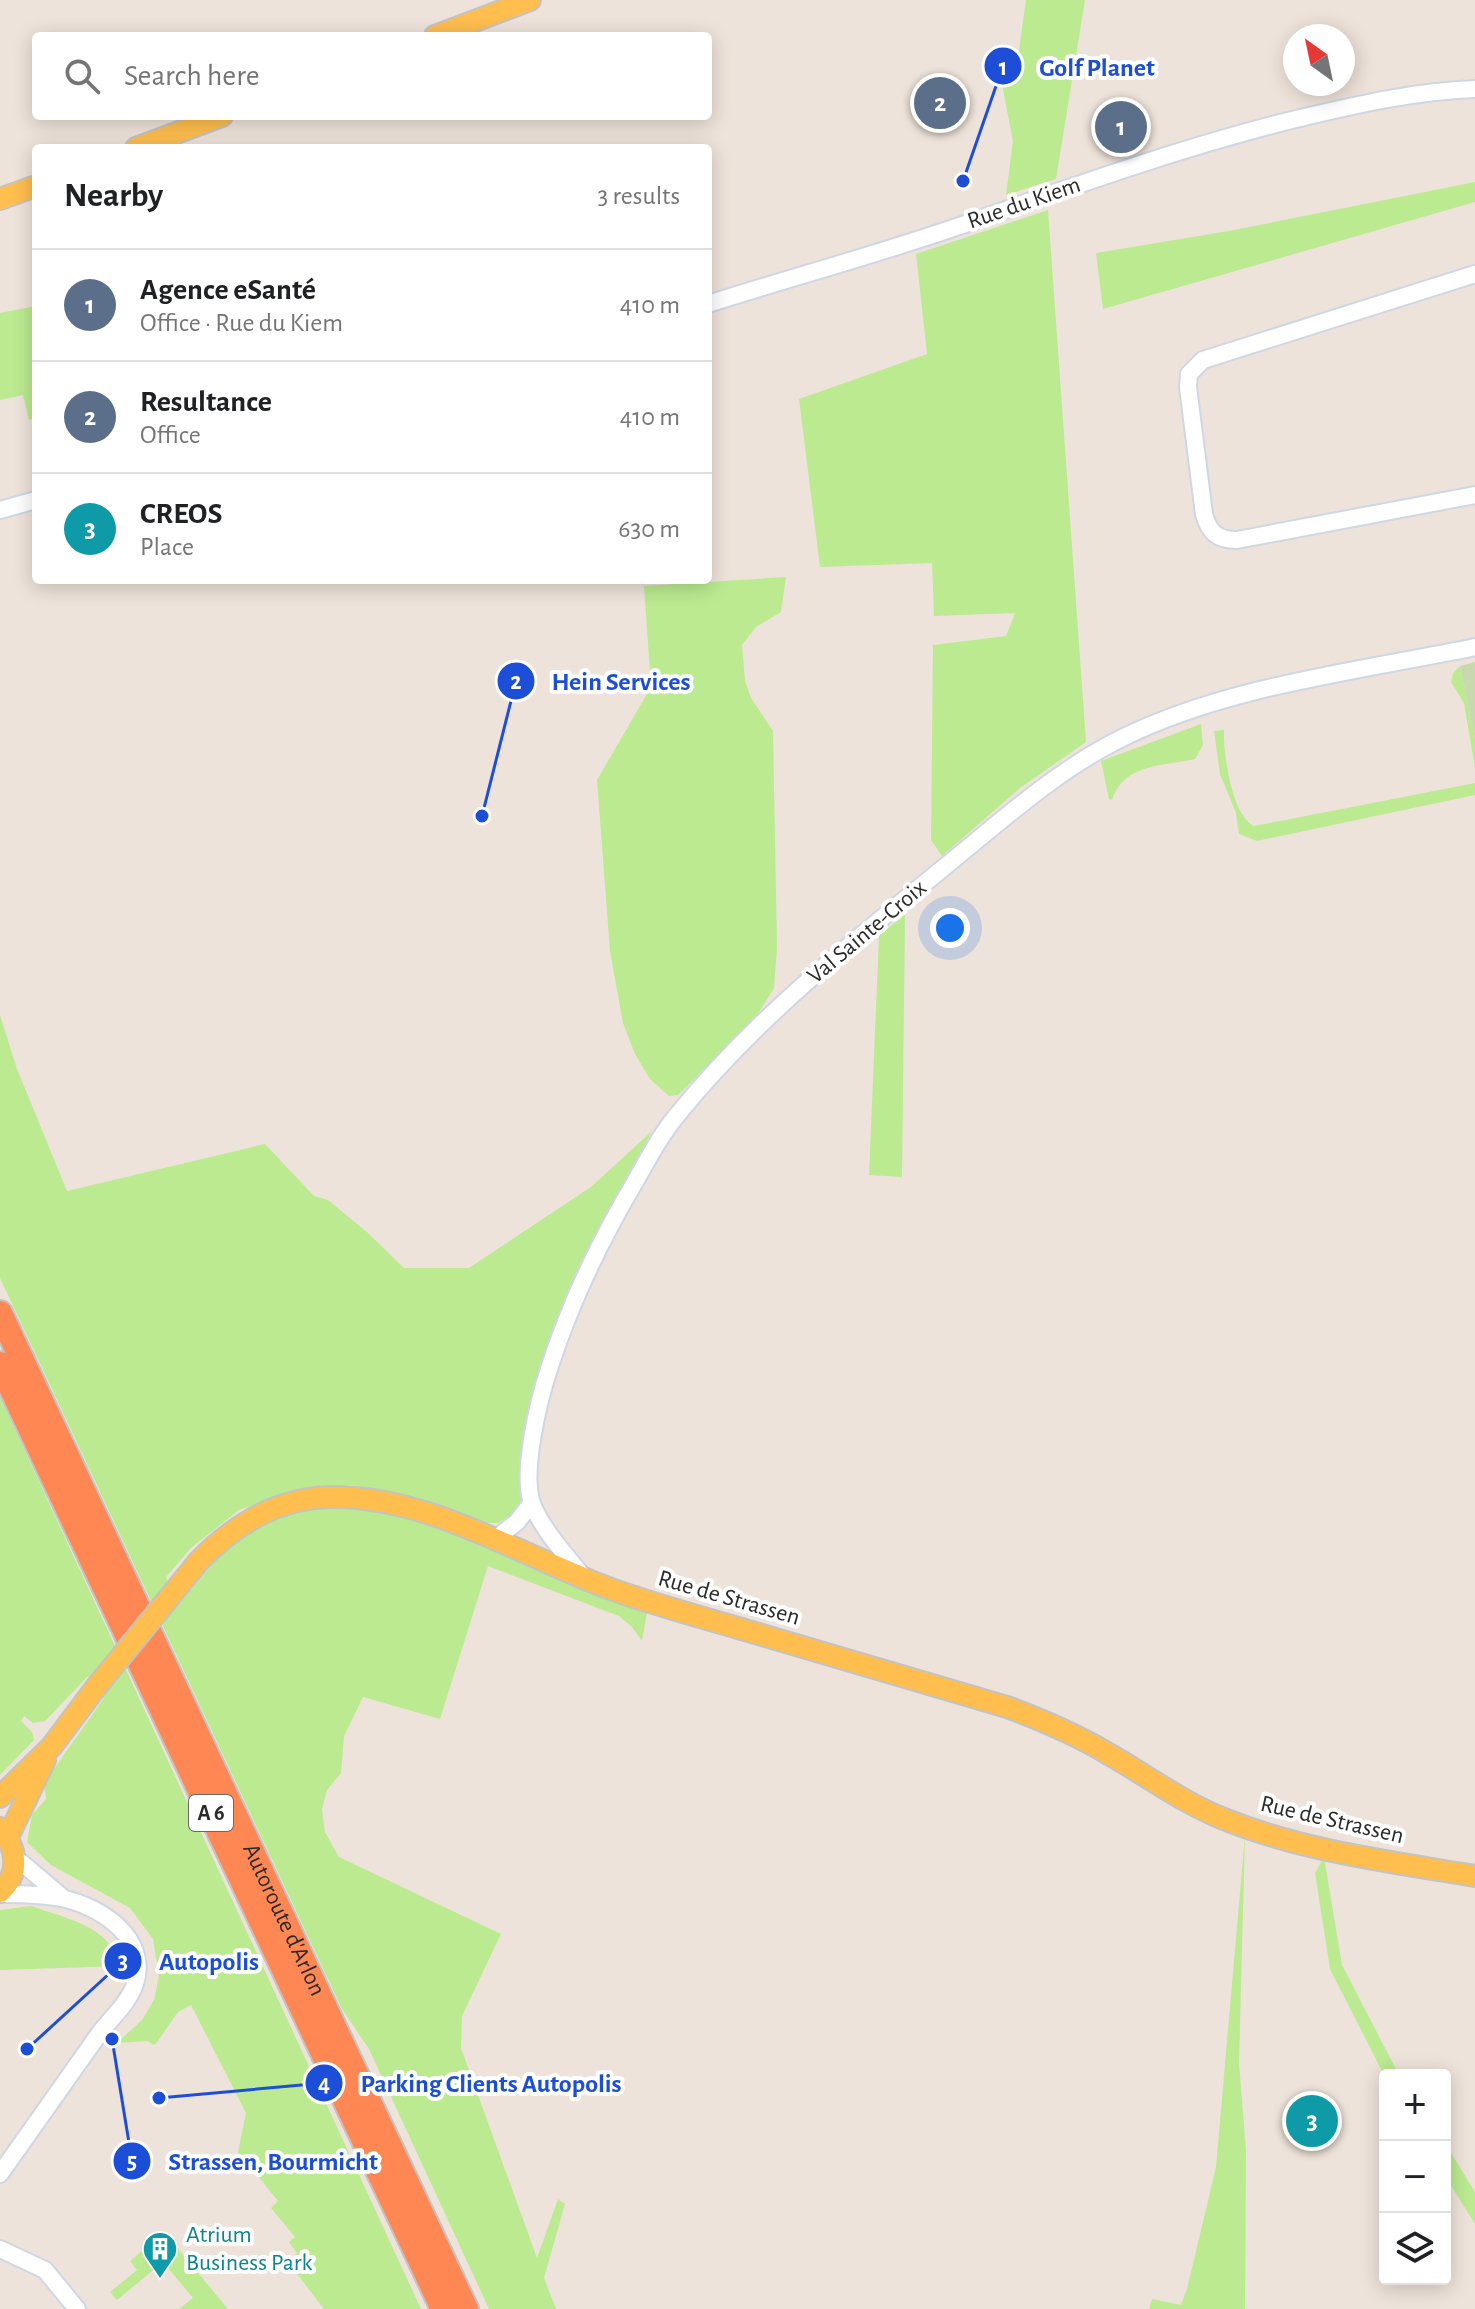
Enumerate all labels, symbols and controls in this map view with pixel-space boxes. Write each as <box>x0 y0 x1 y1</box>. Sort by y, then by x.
north arrow <box>1283 24 1355 96</box>
search box <box>32 32 712 120</box>
callout: Golf Planet <box>983 41 1171 91</box>
icon: search <box>60 54 104 98</box>
text: Golf Planet <box>1039 55 1155 81</box>
text: 1 <box>999 56 1007 80</box>
text: Search here <box>124 61 260 91</box>
pin: 2 <box>914 73 966 133</box>
pin: 1 <box>1095 97 1147 157</box>
street label: Rue du Kiem <box>964 172 1084 234</box>
text: Nearby <box>64 179 163 213</box>
text: 3 results <box>597 183 680 209</box>
text: Agence eSanté <box>140 275 316 305</box>
text: 1 <box>85 292 95 318</box>
text: 410 m <box>620 292 680 318</box>
text: Office · Rue du Kiem <box>140 310 343 336</box>
text: Resultance <box>140 387 272 417</box>
text: 2 <box>84 404 96 430</box>
text: 410 m <box>620 404 680 430</box>
text: Office <box>140 422 201 448</box>
text: CREOS <box>140 499 222 529</box>
text: 3 <box>84 516 96 542</box>
text: 630 m <box>618 516 680 542</box>
text: Place <box>140 534 194 560</box>
callout: Hein Services <box>496 656 707 706</box>
text: Hein Services <box>552 669 690 695</box>
text: 2 <box>510 670 522 694</box>
street label: Val Sainte-Croix <box>803 875 931 988</box>
your location <box>930 908 970 948</box>
street label: Rue de Strassen <box>655 1566 803 1630</box>
street label: Rue de Strassen <box>1258 1792 1406 1848</box>
road number: A 6 <box>189 1795 233 1831</box>
street label: Autoroute d'Arlon <box>238 1840 330 2000</box>
callout: Autopolis <box>103 1936 275 1986</box>
text: Autopolis <box>159 1949 259 1975</box>
text: 3 <box>118 1950 128 1974</box>
callout: Parking Clients Autopolis <box>304 2058 637 2108</box>
map controls <box>1379 2069 1451 2285</box>
button: + <box>1379 2069 1451 2141</box>
text: Parking Clients Autopolis <box>360 2071 622 2097</box>
text: 4 <box>318 2072 330 2096</box>
pin: 3 <box>1286 2091 1338 2151</box>
callout: Strassen, Bourmicht <box>112 2136 394 2186</box>
button: − <box>1379 2141 1451 2213</box>
text: Strassen, Bourmicht <box>168 2149 378 2175</box>
text: 5 <box>127 2150 137 2174</box>
button: layers <box>1379 2213 1451 2285</box>
place label: Atrium Business Park <box>186 2223 312 2275</box>
building icon: Atrium Business Park <box>141 2230 179 2280</box>

